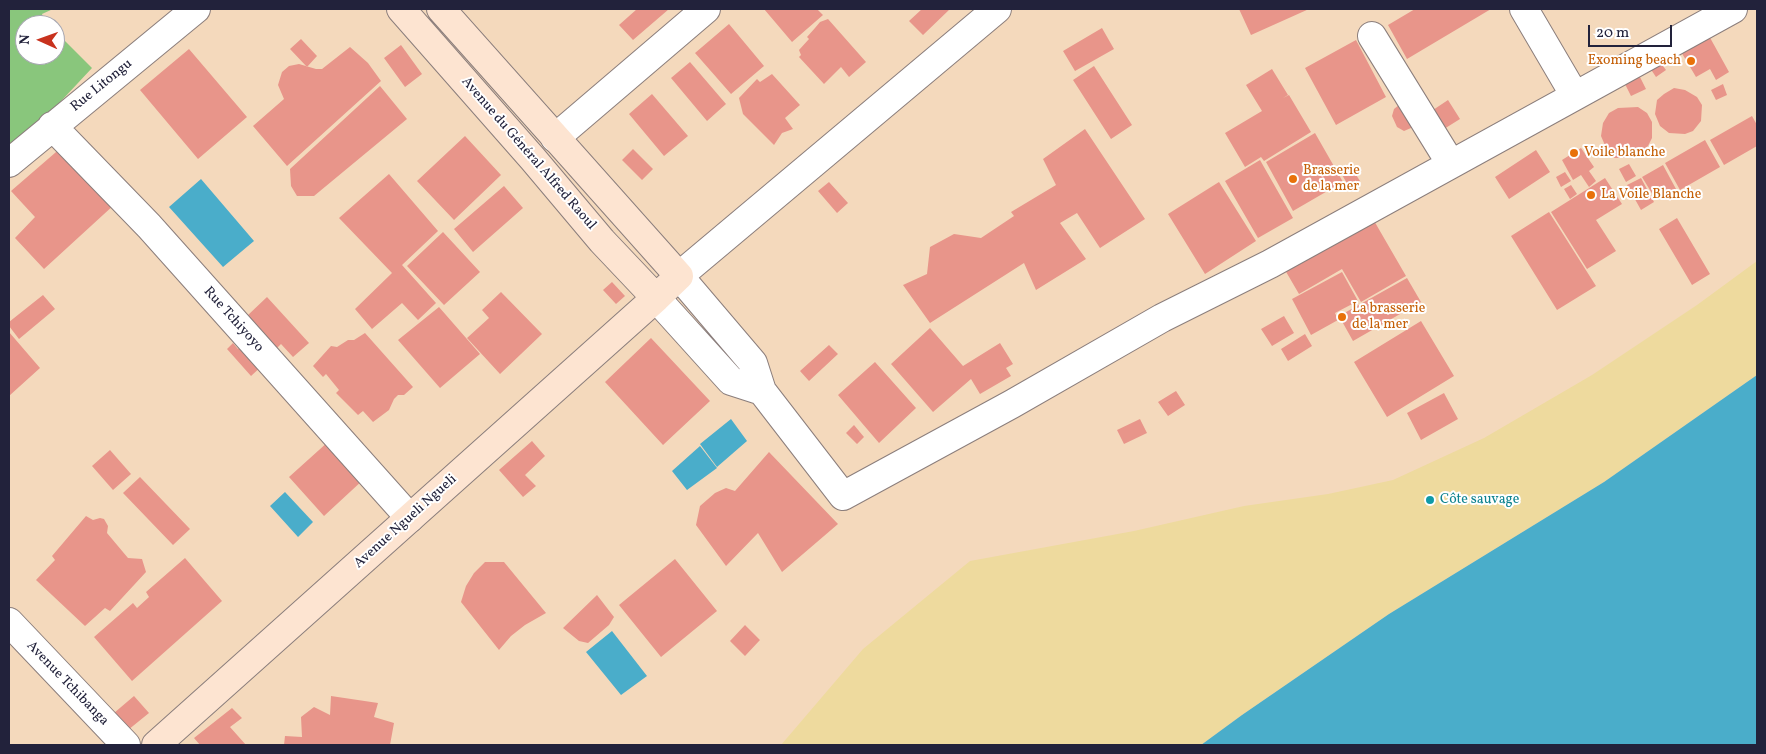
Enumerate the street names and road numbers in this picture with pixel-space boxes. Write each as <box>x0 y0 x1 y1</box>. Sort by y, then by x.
street label: Rue Litongu <box>68 56 136 116</box>
street label: Avenue du Général Alfred Raoul <box>457 74 599 234</box>
street label: Rue Tchiyoyo <box>199 284 267 356</box>
street label: Avenue Ngueli Ngueli <box>351 471 461 573</box>
street label: Avenue Tchibanga <box>22 638 112 730</box>

